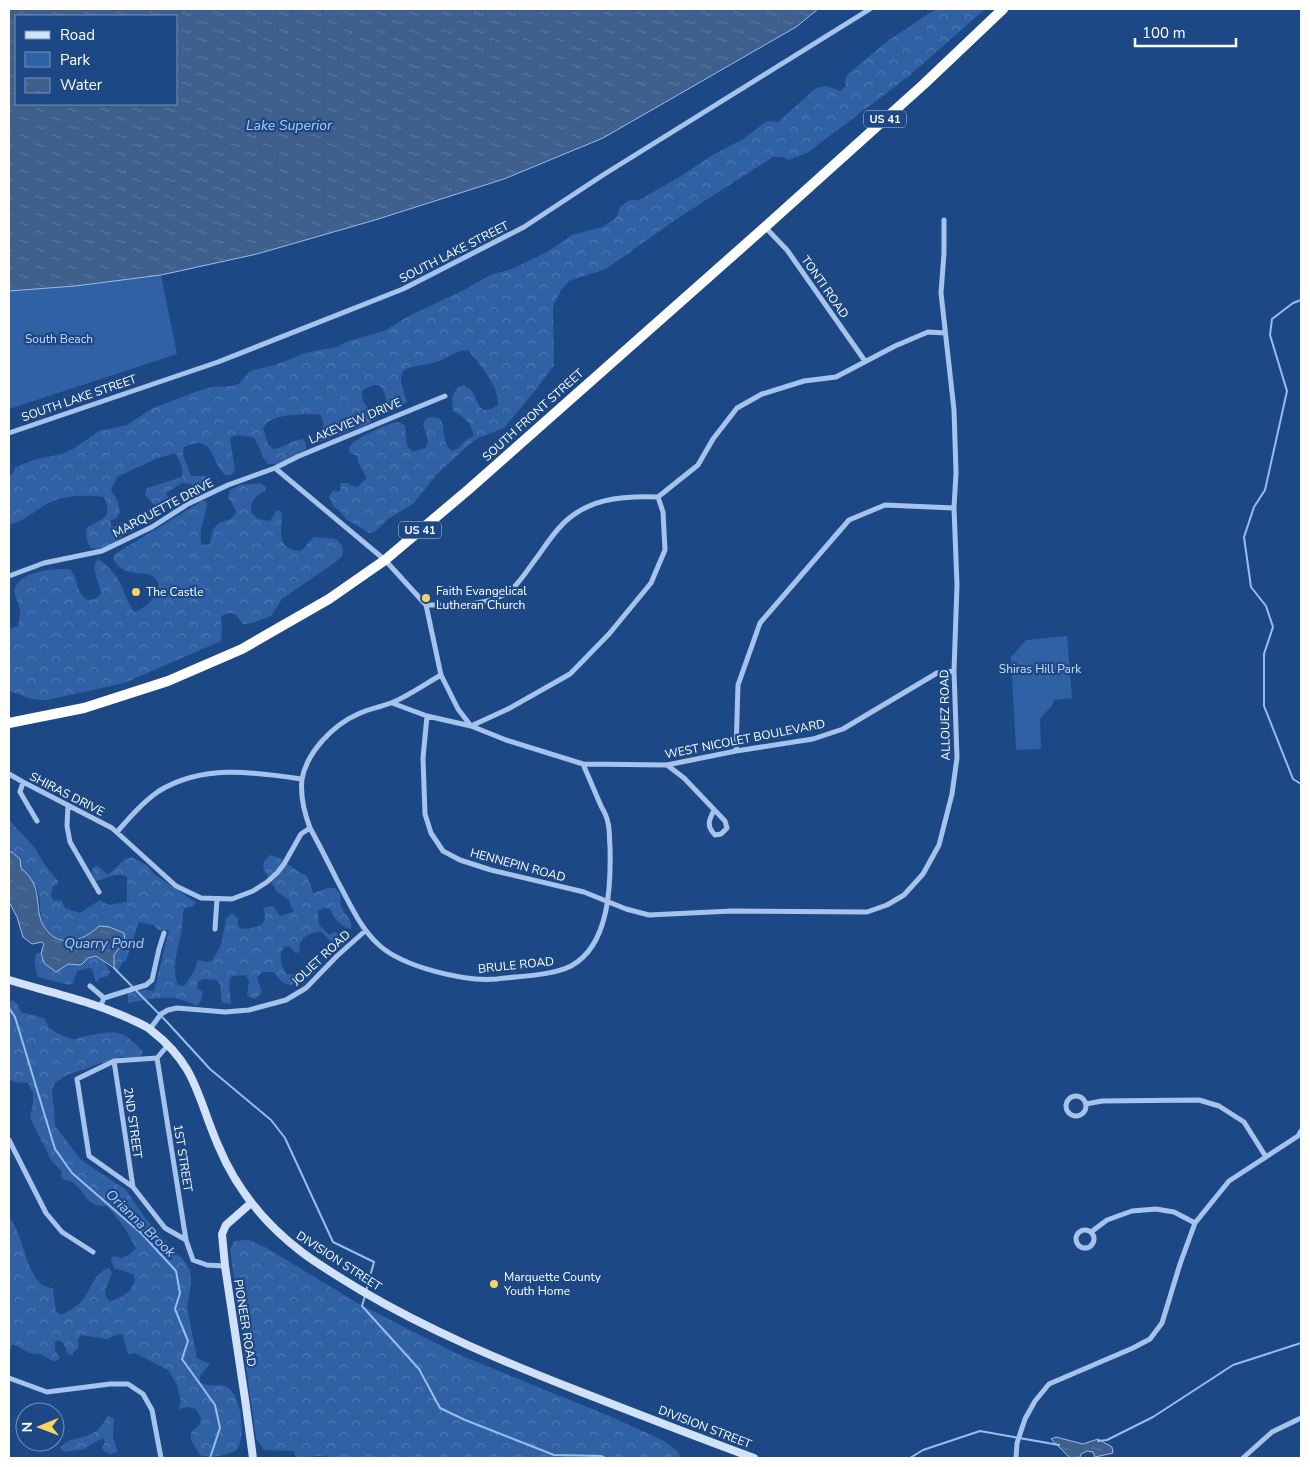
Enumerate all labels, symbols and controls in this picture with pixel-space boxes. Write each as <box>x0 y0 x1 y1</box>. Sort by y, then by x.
legend <box>15 15 178 105</box>
scale bar <box>1135 15 1236 47</box>
text: 100 m <box>1142 23 1186 43</box>
text: Road <box>60 25 95 45</box>
text: Park <box>60 50 90 70</box>
text: Water <box>60 75 103 95</box>
road number: US 41 <box>864 110 906 128</box>
water label: Lake Superior <box>246 116 333 135</box>
street label: SOUTH LAKE STREET <box>397 217 512 287</box>
street label: TONTI ROAD <box>798 253 852 321</box>
park label: South Beach <box>25 331 93 347</box>
street label: SOUTH FRONT STREET <box>479 365 588 465</box>
street label: SOUTH LAKE STREET <box>19 371 139 425</box>
street label: LAKEVIEW DRIVE <box>306 394 404 448</box>
street label: MARQUETTE DRIVE <box>110 475 216 541</box>
road number: US 41 <box>399 522 441 538</box>
place label: Faith Evangelical Lutheran Church <box>436 583 527 613</box>
place label: The Castle <box>146 584 204 600</box>
marker: The Castle <box>130 586 142 598</box>
marker: Faith Evangelical Lutheran Church <box>420 592 432 604</box>
park label: Shiras Hill Park <box>999 661 1082 677</box>
street label: ALLOUEZ ROAD <box>936 669 954 761</box>
street label: WEST NICOLET BOULEVARD <box>663 716 827 762</box>
street label: SHIRAS DRIVE <box>27 768 107 820</box>
street label: HENNEPIN ROAD <box>469 845 568 885</box>
street label: JOLIET ROAD <box>288 927 354 990</box>
water label: Quarry Pond <box>64 934 145 953</box>
street label: BRULE ROAD <box>477 953 555 977</box>
street label: 2ND STREET <box>120 1086 146 1160</box>
street label: 1ST STREET <box>170 1123 196 1194</box>
water label: Orianna Brook <box>102 1185 180 1262</box>
street label: DIVISION STREET <box>293 1227 385 1295</box>
place label: Marquette County Youth Home <box>503 1269 602 1299</box>
street label: PIONEER ROAD <box>230 1278 260 1368</box>
marker: Marquette County Youth Home <box>488 1278 500 1290</box>
north arrow <box>15 1402 65 1452</box>
street label: DIVISION STREET <box>656 1402 755 1452</box>
text: N <box>18 1422 37 1433</box>

